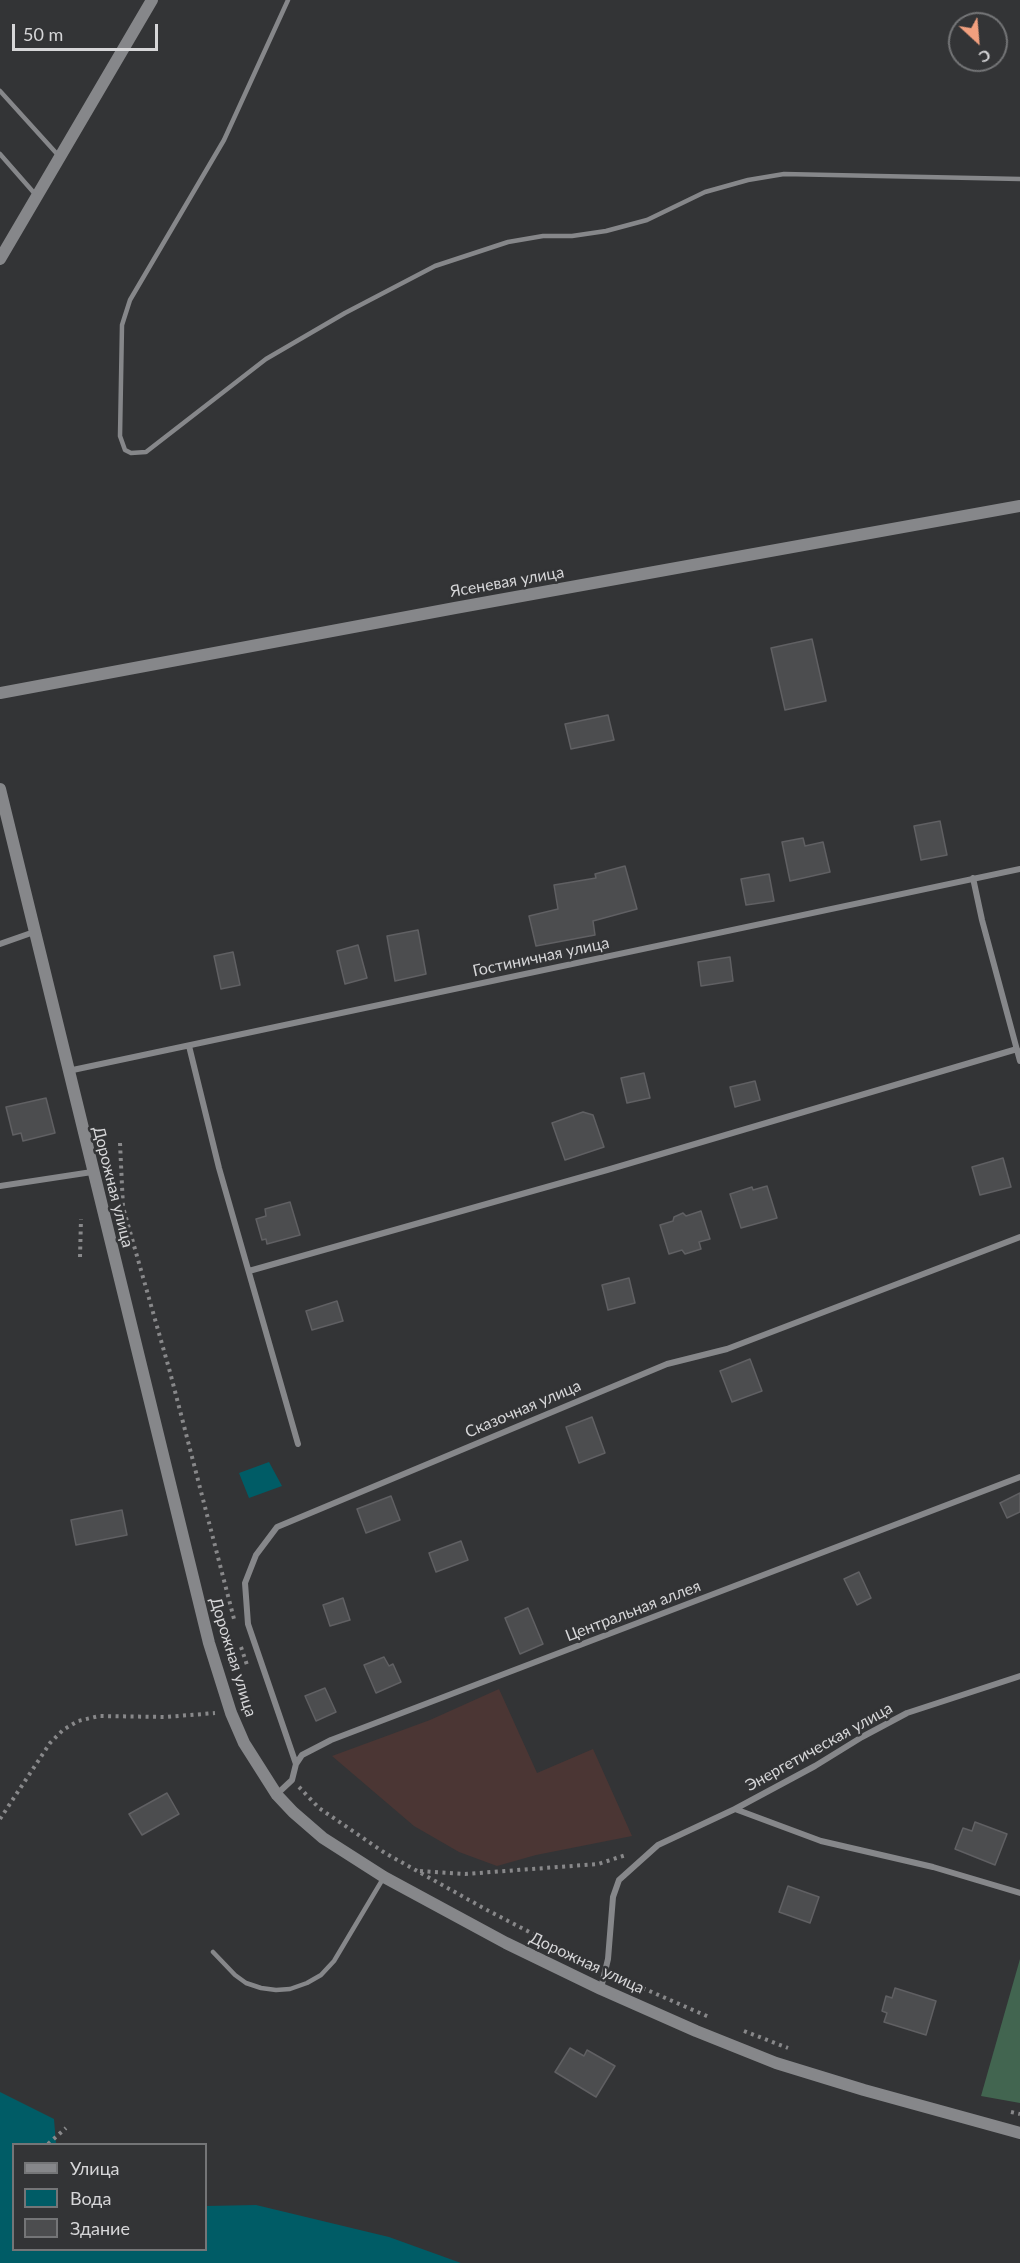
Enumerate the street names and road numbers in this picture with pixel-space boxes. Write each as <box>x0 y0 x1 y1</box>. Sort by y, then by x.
street label: Ясеневая улица <box>449 563 565 601</box>
street label: Гостиничная улица <box>471 933 611 981</box>
street label: Дорожная улица <box>89 1124 137 1250</box>
street label: Сказочная улица <box>462 1376 584 1442</box>
street label: Центральная аллея <box>563 1576 703 1646</box>
street label: Дорожная улица <box>206 1595 260 1719</box>
street label: Энергетическая улица <box>742 1699 896 1795</box>
street label: Дорожная улица <box>527 1928 647 1998</box>

